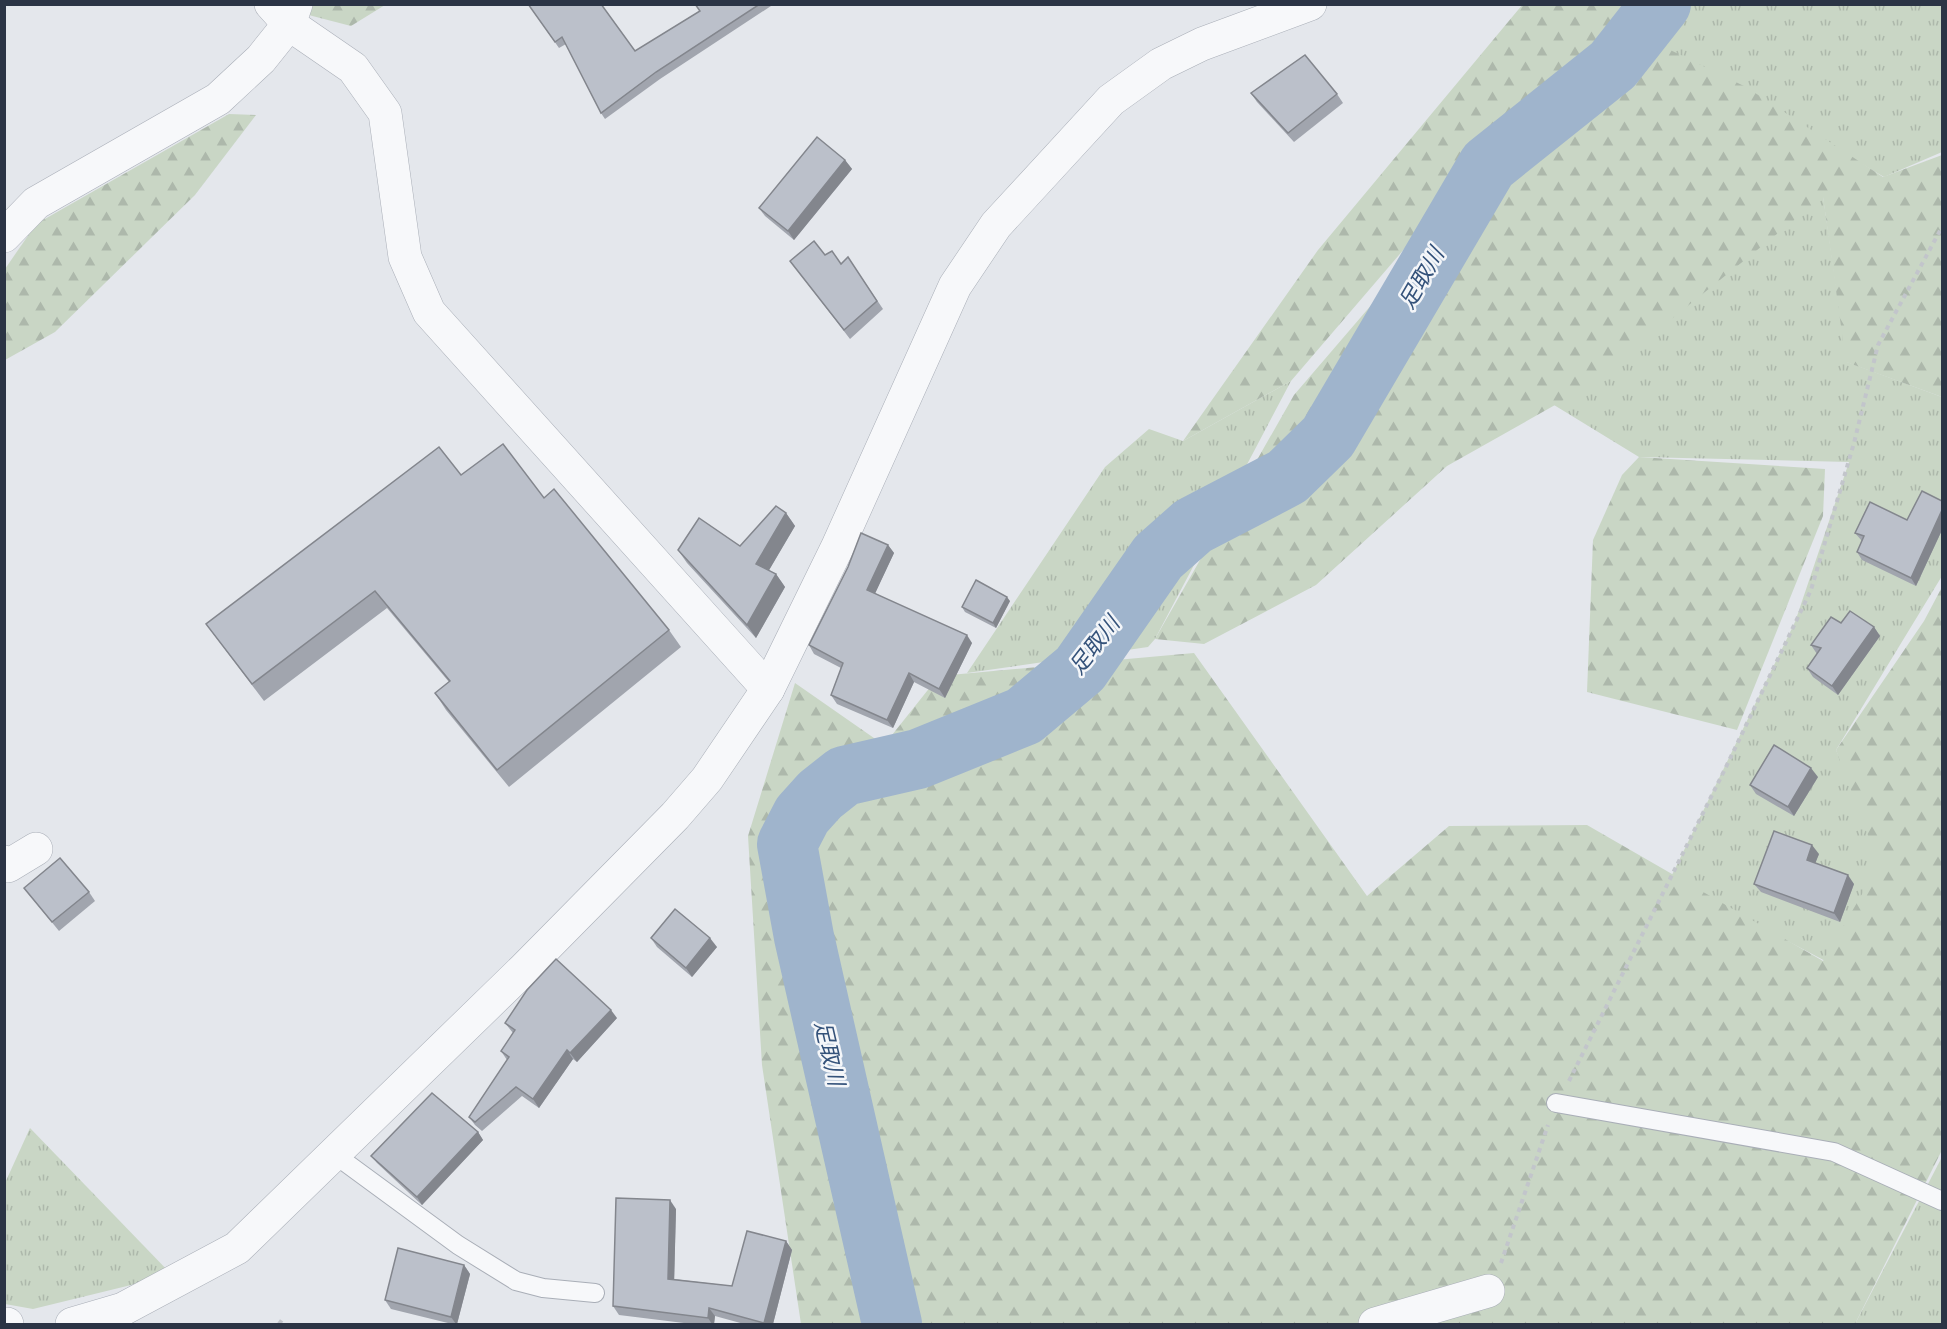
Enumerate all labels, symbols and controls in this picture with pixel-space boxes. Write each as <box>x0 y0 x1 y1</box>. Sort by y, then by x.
water label: 足取川 <box>1393 241 1449 313</box>
water label: 足取川 <box>1063 609 1125 678</box>
water label: 足取川 <box>811 1018 851 1090</box>

